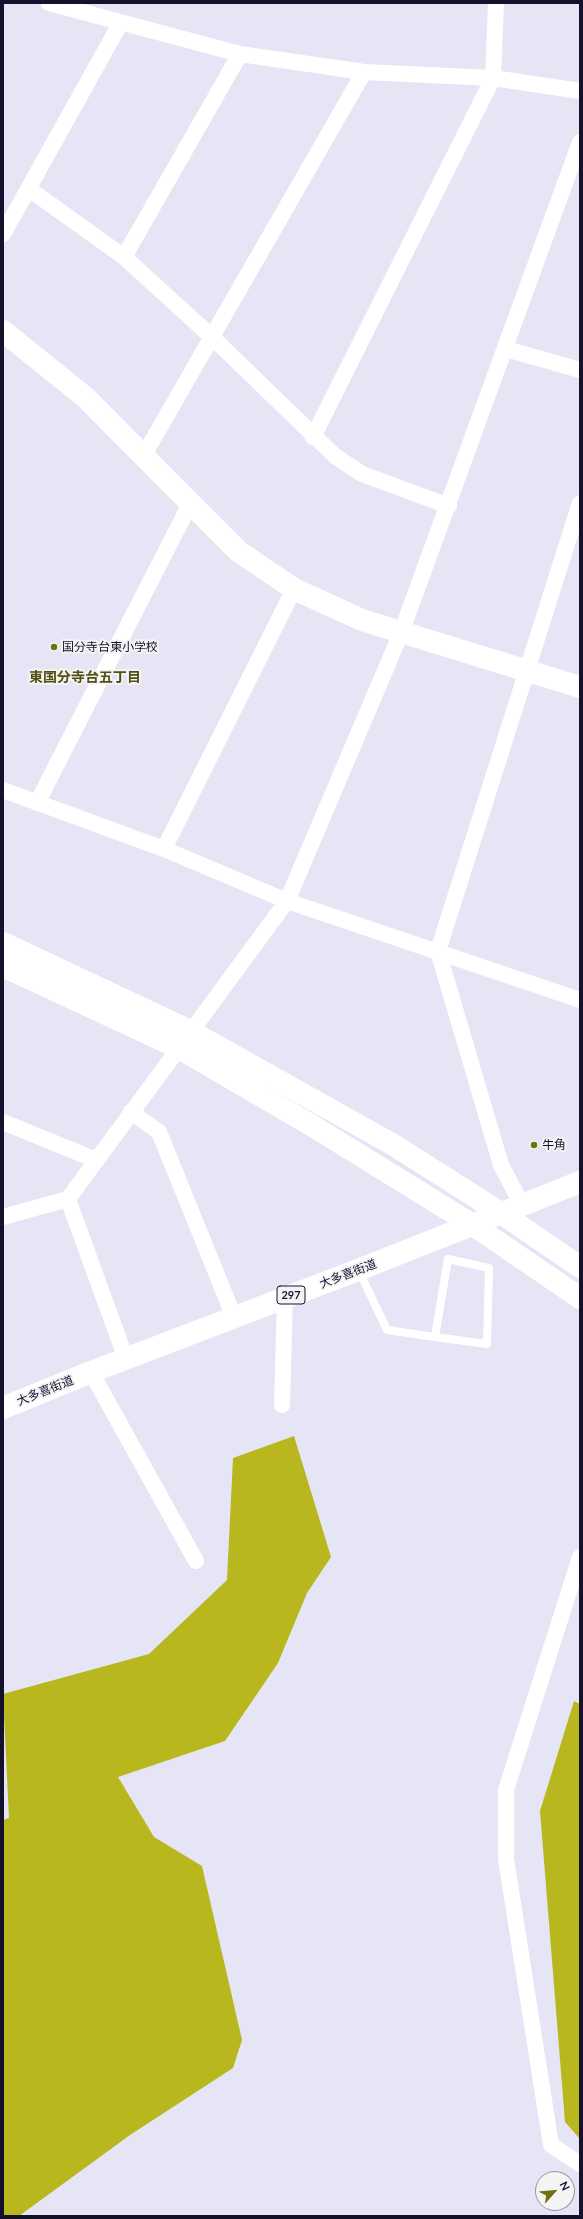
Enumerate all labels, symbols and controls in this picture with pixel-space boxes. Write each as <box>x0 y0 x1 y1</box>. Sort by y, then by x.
place label: 国分寺台東小学校 <box>62 640 158 654</box>
marker: 国分寺台東小学校 <box>49 642 59 652</box>
district label: 東国分寺台五丁目 <box>29 669 141 685</box>
place label: 牛角 <box>542 1138 566 1152</box>
marker: 牛角 <box>529 1140 539 1150</box>
street label: 大多喜街道 <box>317 1257 379 1291</box>
road number: 297 <box>277 1286 305 1304</box>
street label: 大多喜街道 <box>14 1373 76 1409</box>
north arrow <box>535 2171 575 2211</box>
text: N <box>558 2179 573 2193</box>

